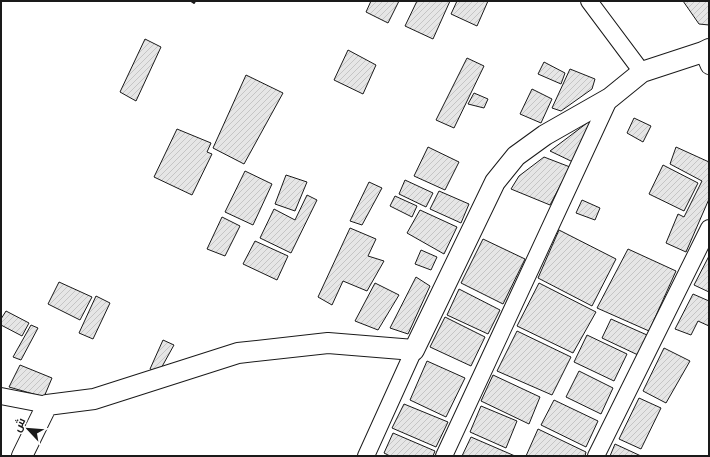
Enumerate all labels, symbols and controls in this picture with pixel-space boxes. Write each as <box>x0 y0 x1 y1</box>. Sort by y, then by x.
north arrow <box>8 409 48 449</box>
text: ش <box>9 415 29 434</box>

